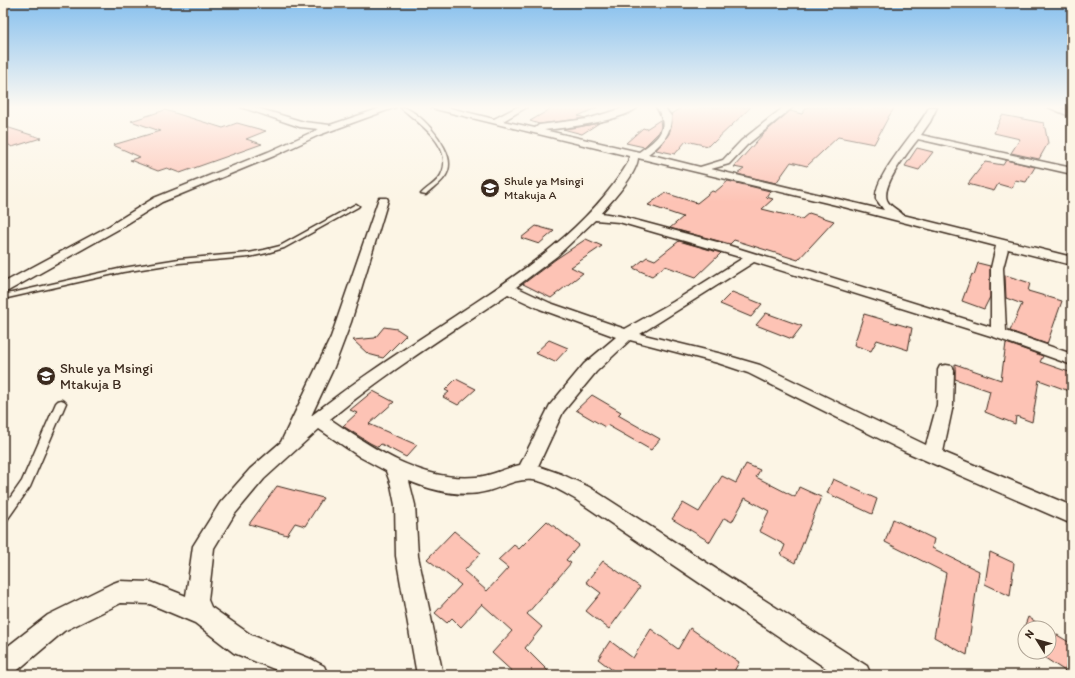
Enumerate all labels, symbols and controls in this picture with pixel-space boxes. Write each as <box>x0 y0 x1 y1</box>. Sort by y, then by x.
place label: Shule ya Msingi Mtakuja A <box>504 174 584 202</box>
school or university icon: Shule ya Msingi Mtakuja A <box>479 177 501 199</box>
place label: Shule ya Msingi Mtakuja B <box>60 360 153 393</box>
school or university icon: Shule ya Msingi Mtakuja B <box>35 365 57 387</box>
north arrow <box>1017 620 1057 660</box>
text: N <box>1022 627 1037 641</box>

